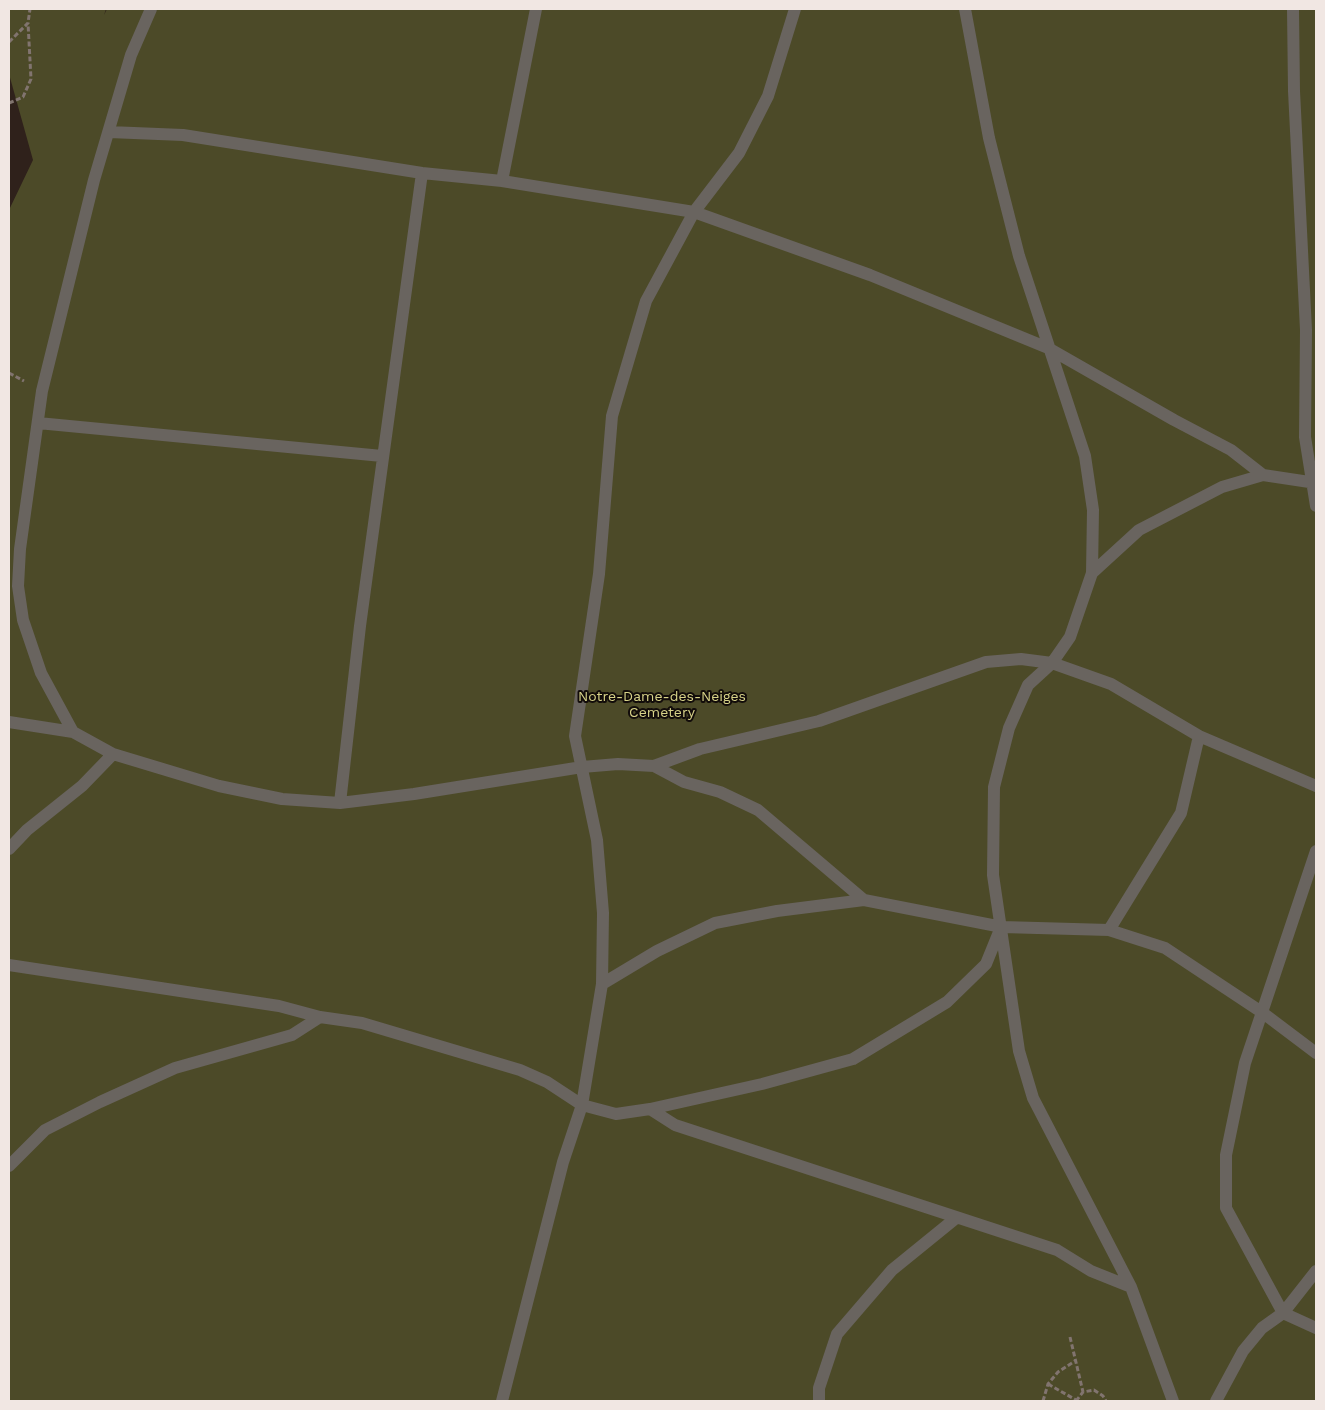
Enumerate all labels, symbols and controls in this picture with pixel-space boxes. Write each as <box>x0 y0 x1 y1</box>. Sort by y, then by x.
park label: Notre-Dame-des-Neiges Cemetery <box>578 689 746 722</box>

